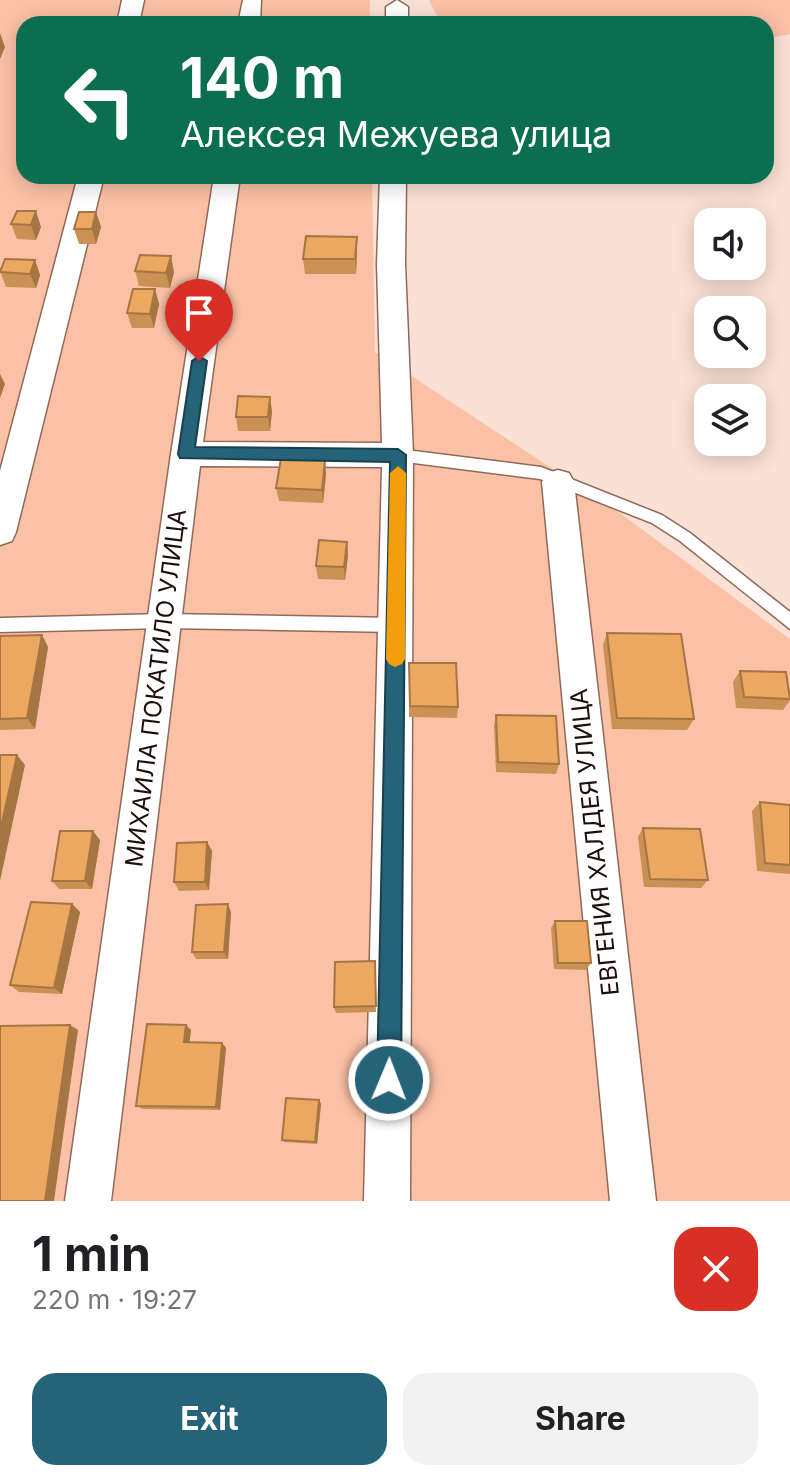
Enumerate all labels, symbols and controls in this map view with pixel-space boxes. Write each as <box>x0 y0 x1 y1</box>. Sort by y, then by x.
text: 140 m <box>180 44 344 112</box>
icon: left <box>48 48 152 152</box>
text: Алексея Межуева улица <box>180 112 612 156</box>
map controls <box>694 208 766 456</box>
button: sound <box>694 208 766 280</box>
pin <box>165 279 233 361</box>
icon: arrive <box>177 291 221 335</box>
button: search <box>694 296 766 368</box>
button: layers <box>694 384 766 456</box>
street label: МИХАИЛА ПОКАТИЛО УЛИЦА <box>119 507 192 869</box>
street label: ЕВГЕНИЯ ХАЛДЕЯ УЛИЦА <box>564 687 625 997</box>
position arrow <box>347 1038 431 1122</box>
text: 1 min <box>32 1224 151 1283</box>
button: close <box>674 1227 758 1311</box>
text: 220 m · 19:27 <box>32 1284 197 1315</box>
button: Exit <box>32 1373 387 1465</box>
button: Share <box>403 1373 758 1465</box>

